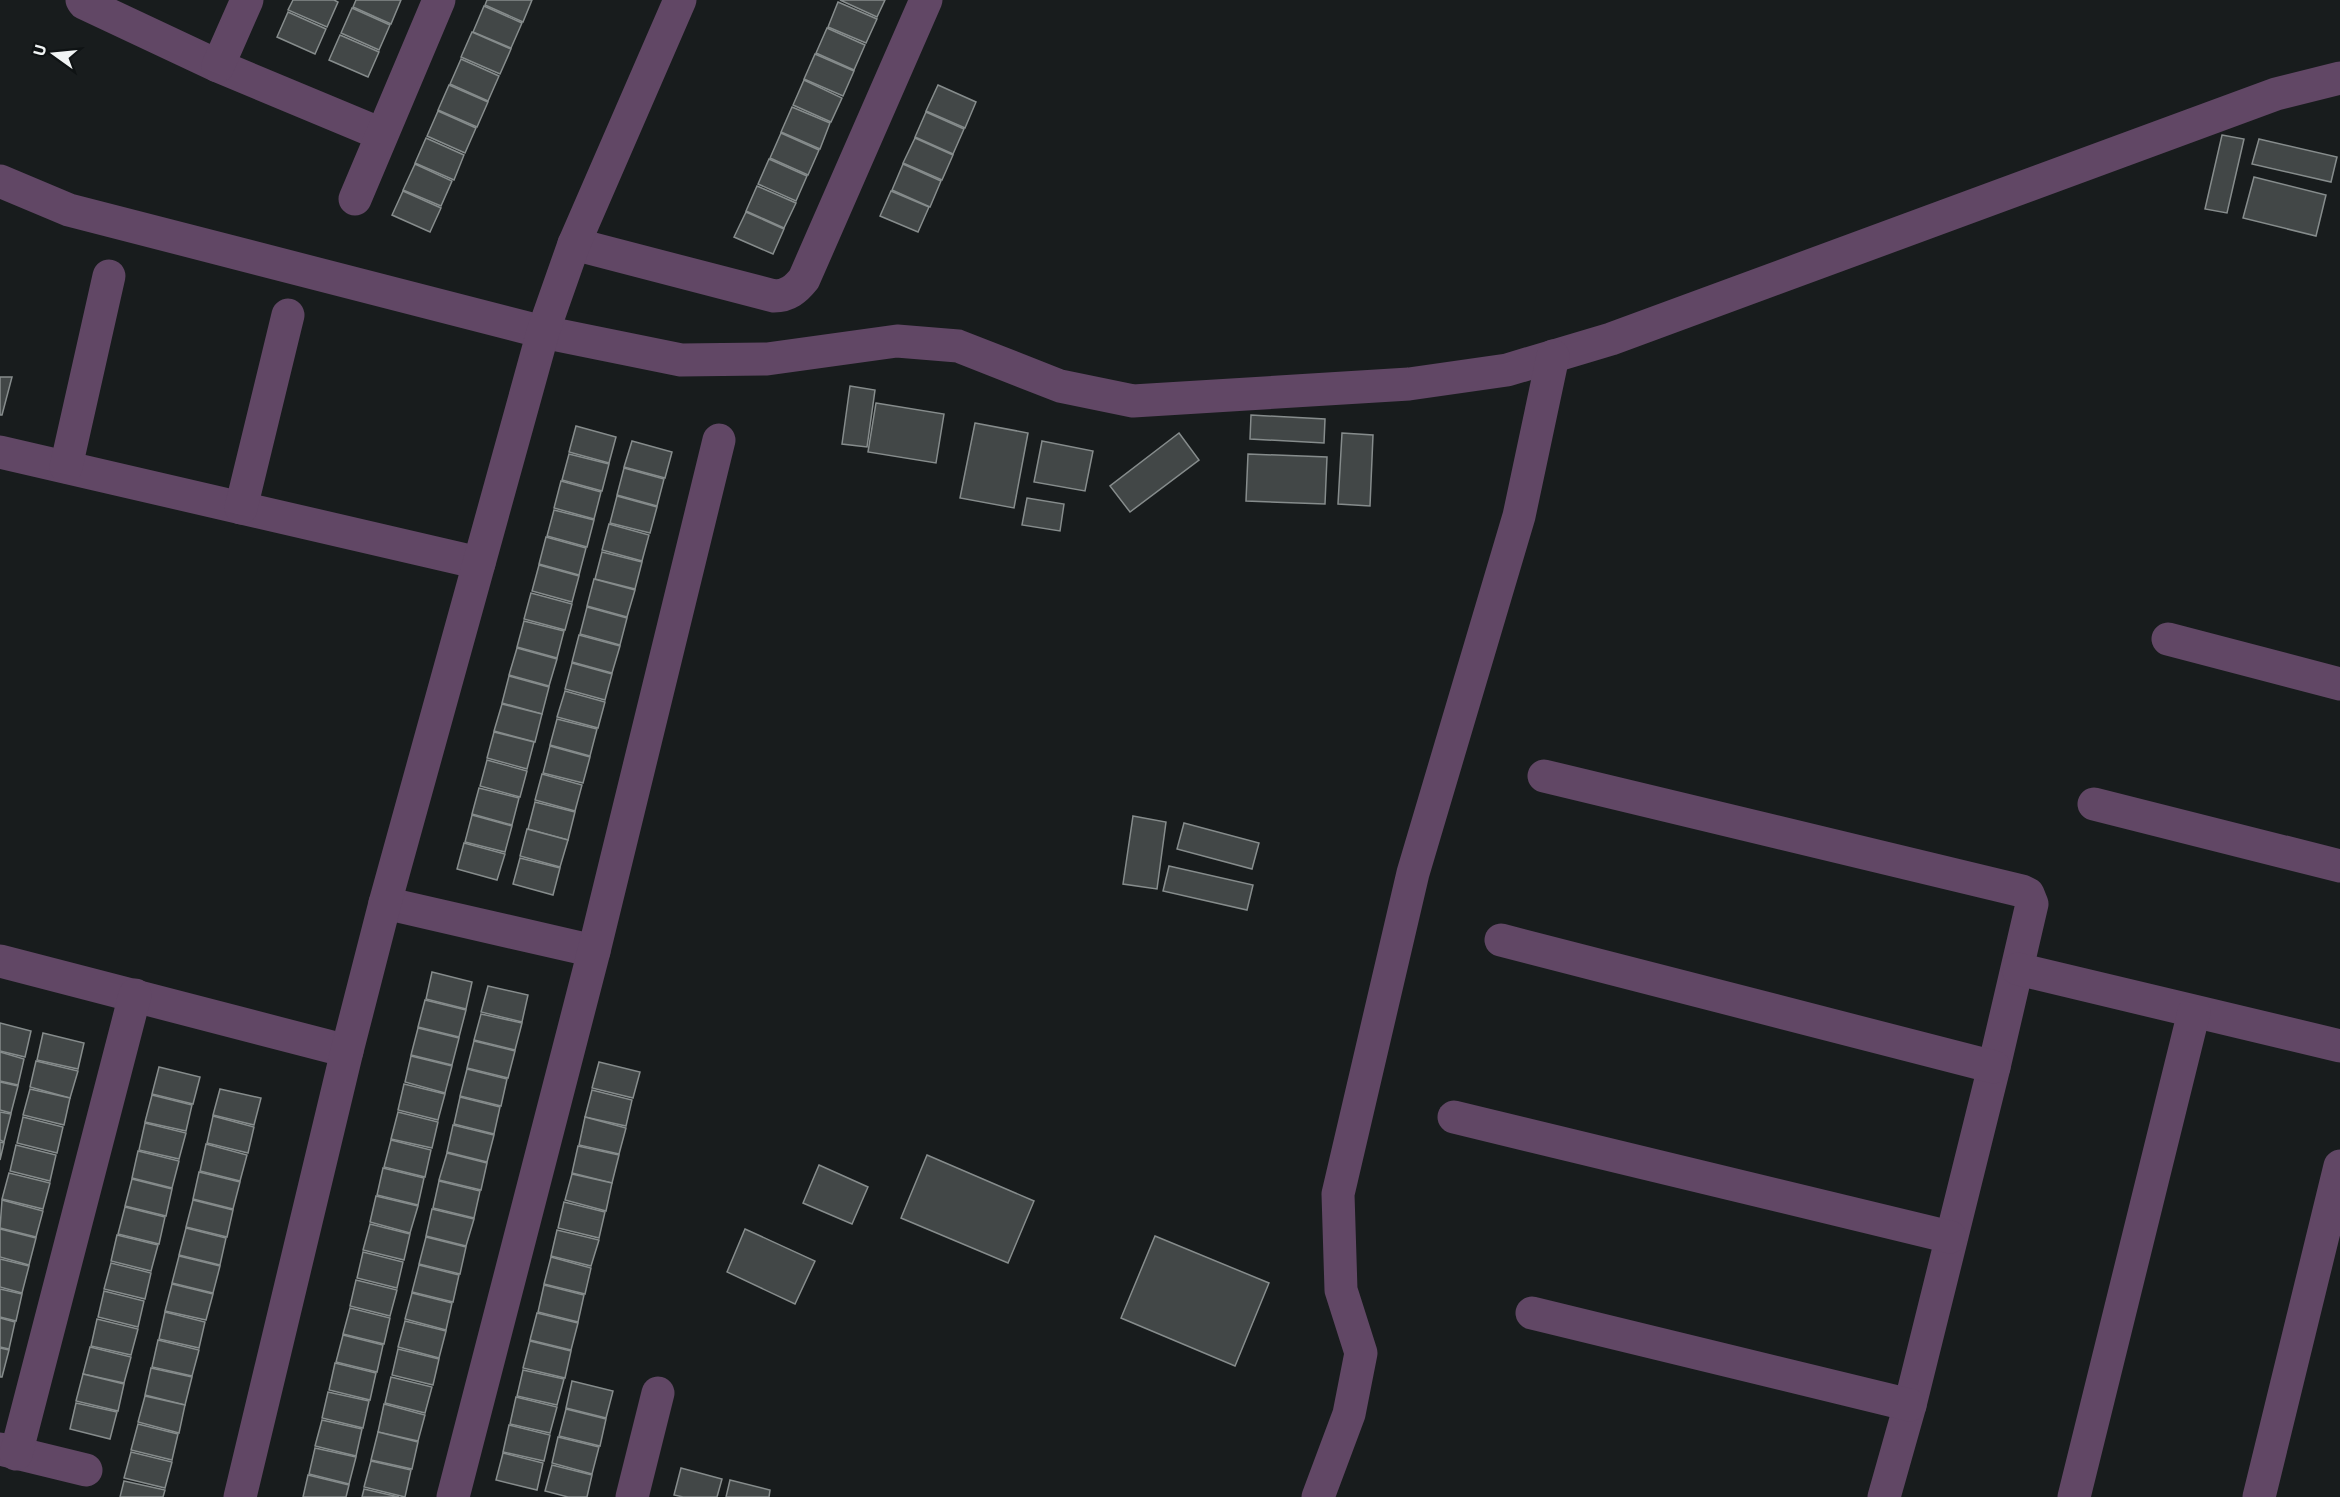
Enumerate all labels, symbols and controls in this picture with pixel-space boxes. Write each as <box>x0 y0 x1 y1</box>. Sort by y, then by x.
north arrow <box>24 24 84 84</box>
text: U <box>28 42 51 58</box>

